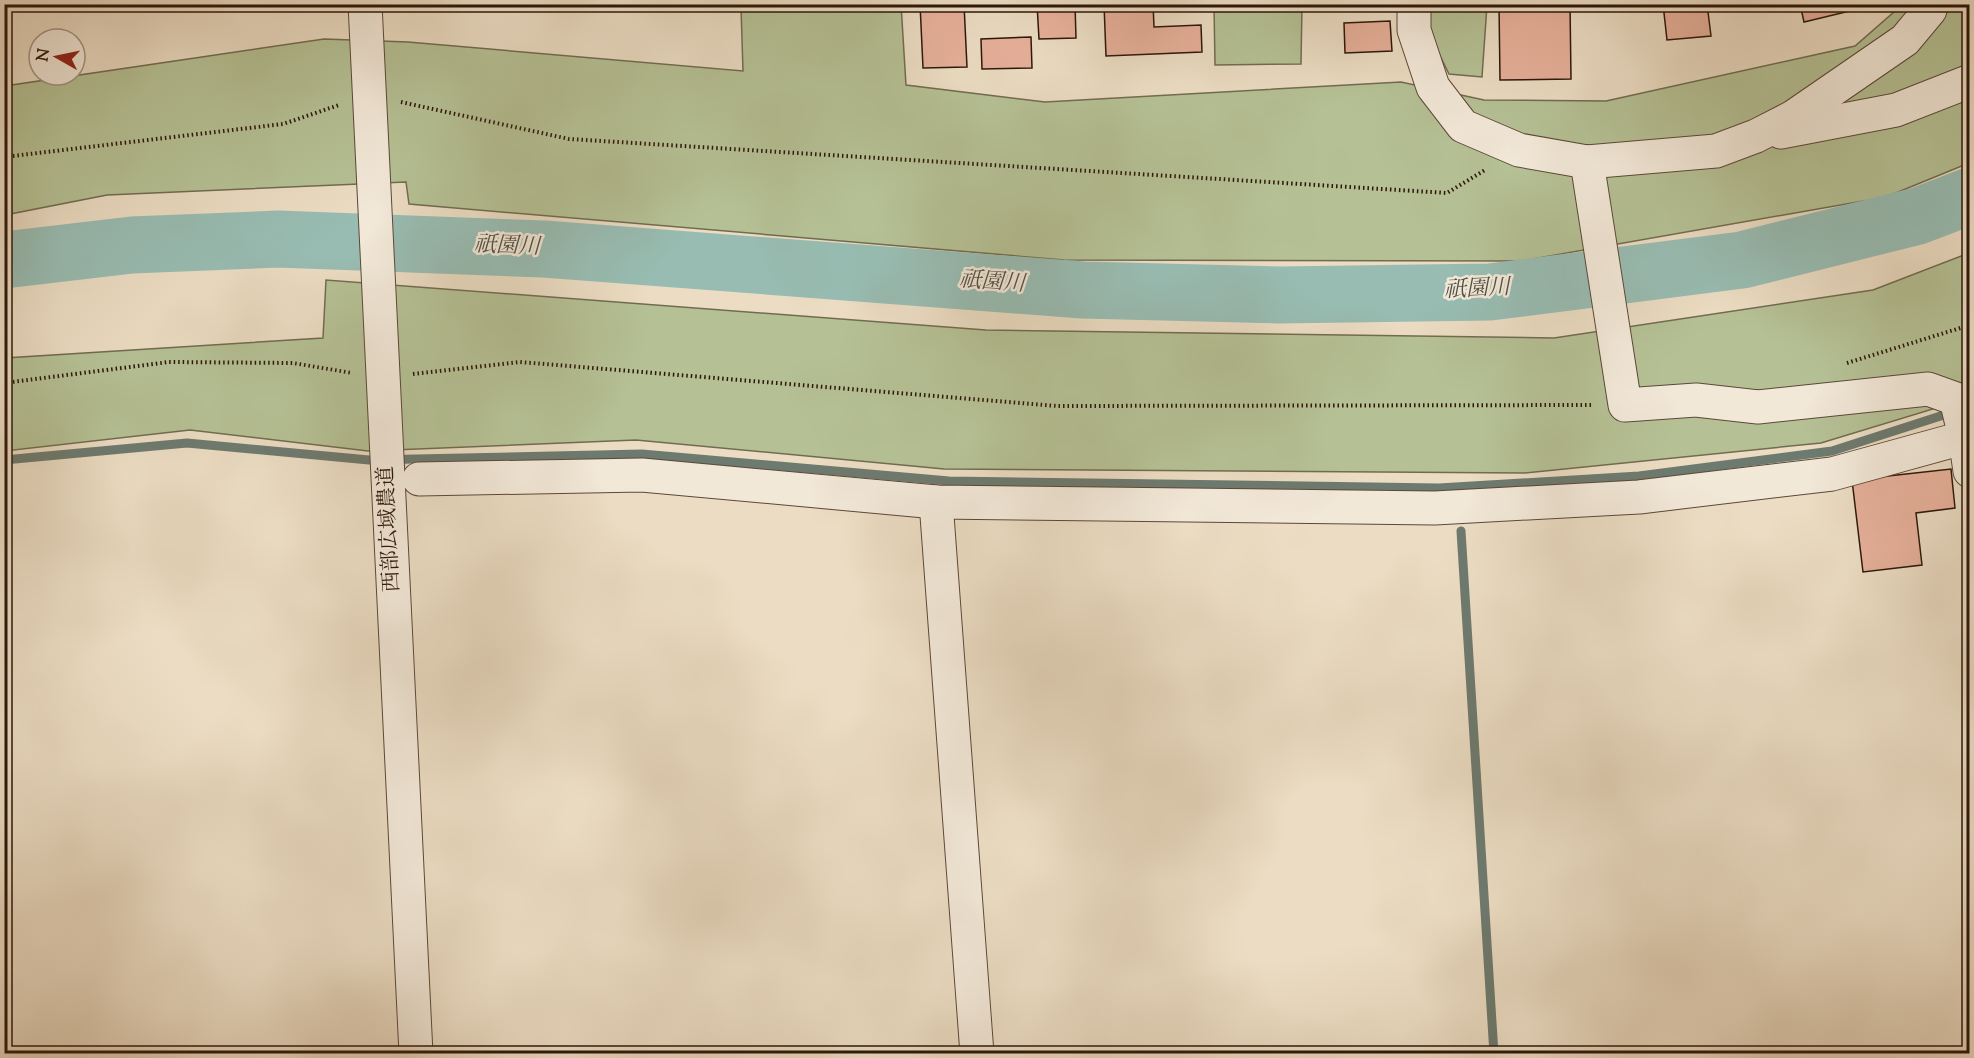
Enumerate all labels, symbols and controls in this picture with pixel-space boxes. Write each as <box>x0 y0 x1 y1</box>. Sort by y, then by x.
north arrow <box>27 27 87 87</box>
text: N <box>32 47 57 63</box>
water label: 祇園川 <box>473 230 543 264</box>
water label: 祇園川 <box>958 265 1028 301</box>
water label: 祇園川 <box>1443 272 1513 308</box>
street label: 西部広域農道 <box>372 465 408 593</box>

